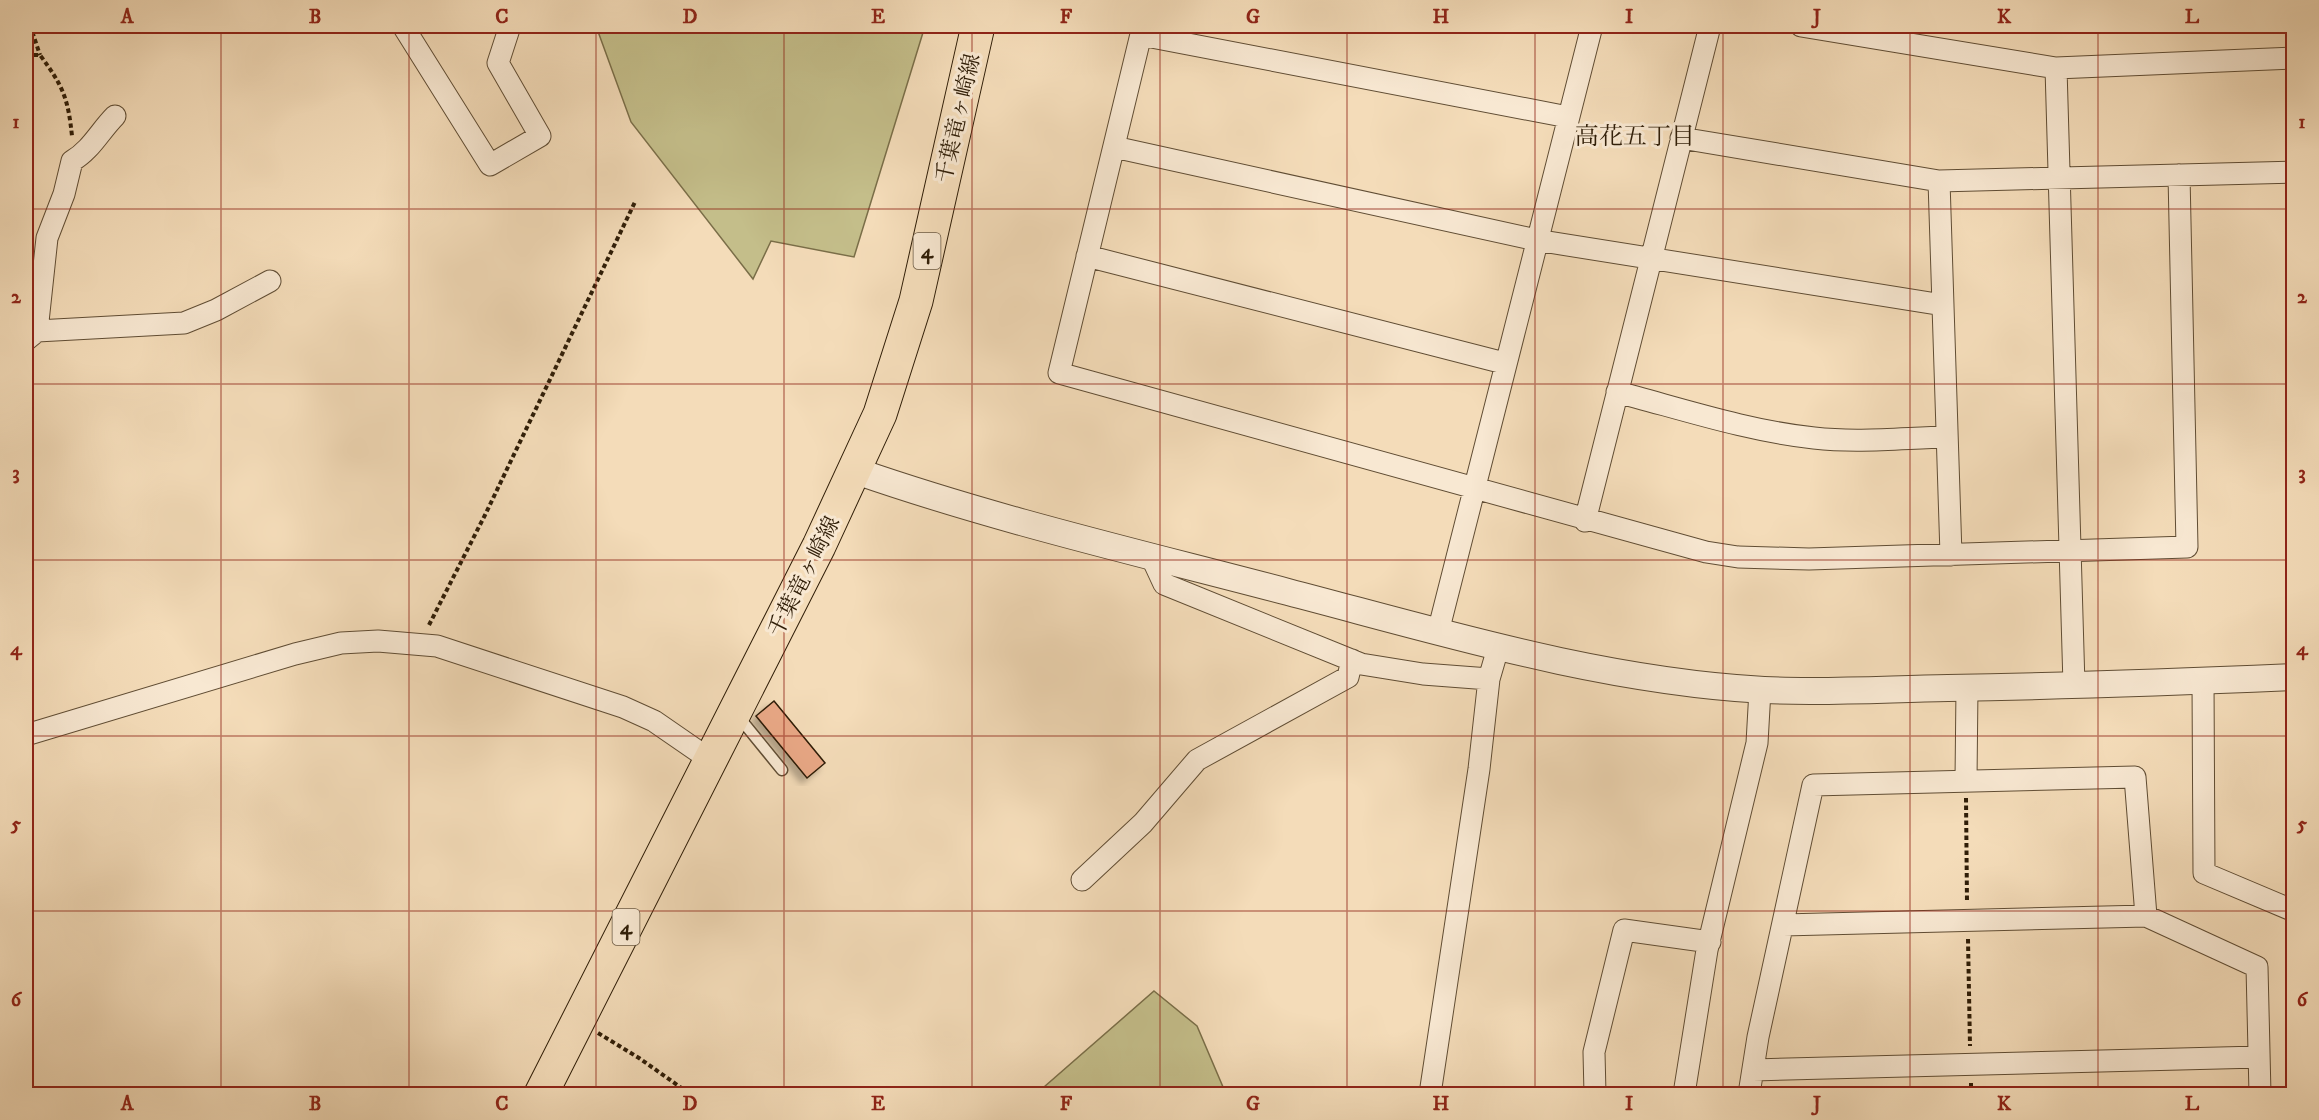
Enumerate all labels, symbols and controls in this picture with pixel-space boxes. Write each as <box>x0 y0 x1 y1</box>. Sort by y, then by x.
text: A <box>120 5 135 30</box>
text: B <box>309 5 321 30</box>
text: C <box>495 5 509 30</box>
text: D <box>683 5 698 30</box>
text: E <box>871 5 885 30</box>
text: F <box>1060 5 1073 30</box>
text: G <box>1246 5 1260 30</box>
text: H <box>1433 5 1450 30</box>
text: I <box>1625 5 1633 30</box>
text: J <box>1811 5 1821 30</box>
text: K <box>1997 5 2012 30</box>
text: L <box>2185 5 2200 30</box>
street label: 千葉竜ヶ崎線 <box>930 51 986 186</box>
text: 1 <box>12 110 20 135</box>
text: 1 <box>2298 110 2306 135</box>
district label: 高花五丁目 <box>1575 122 1695 152</box>
road number: 4 <box>914 233 940 269</box>
text: 2 <box>11 285 22 310</box>
text: 2 <box>2297 285 2308 310</box>
text: 3 <box>12 461 20 486</box>
text: 3 <box>2298 461 2306 486</box>
street label: 千葉竜ヶ崎線 <box>762 512 846 642</box>
text: 4 <box>10 637 23 662</box>
text: 4 <box>2296 637 2309 662</box>
text: 5 <box>10 812 21 837</box>
text: 5 <box>2296 812 2307 837</box>
road number: 4 <box>612 909 640 945</box>
text: 6 <box>11 988 23 1013</box>
text: 6 <box>2297 988 2309 1013</box>
text: A <box>120 1092 135 1117</box>
text: B <box>309 1092 321 1117</box>
text: C <box>495 1092 509 1117</box>
text: D <box>683 1092 698 1117</box>
text: E <box>871 1092 885 1117</box>
text: F <box>1060 1092 1073 1117</box>
text: G <box>1246 1092 1260 1117</box>
text: H <box>1433 1092 1450 1117</box>
text: I <box>1625 1092 1633 1117</box>
text: J <box>1811 1092 1821 1117</box>
text: K <box>1997 1092 2012 1117</box>
text: L <box>2185 1092 2200 1117</box>

